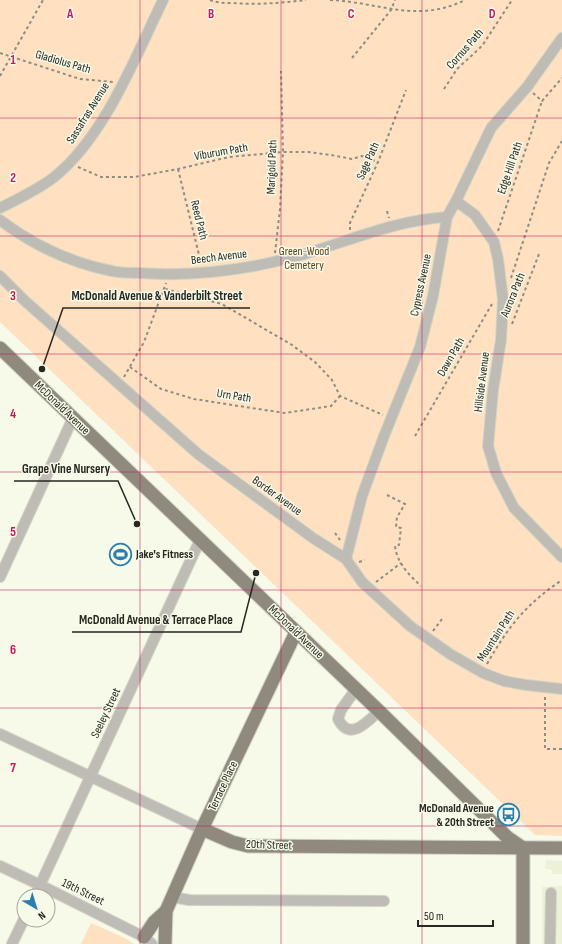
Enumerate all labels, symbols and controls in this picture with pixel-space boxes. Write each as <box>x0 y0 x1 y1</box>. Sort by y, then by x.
text: A <box>66 6 74 22</box>
text: B <box>208 6 214 22</box>
text: C <box>348 6 355 22</box>
text: D <box>489 6 496 22</box>
street label: Cornus Path <box>443 26 487 72</box>
street label: Gladiolus Path <box>34 47 92 77</box>
text: 1 <box>10 52 16 68</box>
street label: Sassafras Avenue <box>63 79 113 147</box>
street label: Marigold Path <box>264 139 280 195</box>
street label: Viburum Path <box>193 140 249 164</box>
street label: Sage Path <box>353 140 383 182</box>
street label: Edge Hill Path <box>494 140 526 196</box>
text: 2 <box>10 170 16 186</box>
street label: Reed Path <box>187 199 211 241</box>
park label: Green-Wood Cemetery <box>279 244 329 273</box>
street label: Beech Avenue <box>190 246 248 268</box>
street label: Cypress Avenue <box>407 252 435 317</box>
street label: Aurora Path <box>497 271 529 320</box>
callout: McDonald Avenue & Vanderbilt Street <box>63 283 250 308</box>
text: 3 <box>10 288 16 304</box>
text: McDonald Avenue & Vanderbilt Street <box>71 288 243 304</box>
street label: Dawn Path <box>434 335 468 379</box>
street label: Hillside Avenue <box>471 351 493 413</box>
street label: McDonald Avenue <box>31 378 93 438</box>
street label: Urn Path <box>216 386 252 406</box>
text: 4 <box>10 406 16 422</box>
callout: Grape Vine Nursery <box>14 456 118 481</box>
text: Grape Vine Nursery <box>22 461 111 477</box>
street label: Border Avenue <box>249 473 305 519</box>
text: 5 <box>10 524 16 540</box>
sports icon: Jake's Fitness <box>107 541 133 567</box>
place label: Jake's Fitness <box>135 547 194 562</box>
street label: McDonald Avenue <box>265 602 327 662</box>
callout: McDonald Avenue & Terrace Place <box>72 607 241 632</box>
street label: Mountain Path <box>474 608 518 664</box>
text: McDonald Avenue & Terrace Place <box>79 612 233 628</box>
text: 6 <box>10 642 16 658</box>
street label: Seeley Street <box>88 685 124 740</box>
street label: Terrace Place <box>205 759 241 813</box>
text: 7 <box>10 760 16 776</box>
place label: McDonald Avenue & 20th Street <box>419 801 494 830</box>
bus stop icon: McDonald Avenue & 20th Street <box>496 802 522 828</box>
street label: 20th Street <box>246 837 293 853</box>
street label: 19th Street <box>59 875 107 909</box>
north arrow <box>16 888 56 928</box>
scale bar <box>418 902 493 928</box>
text: N <box>35 909 48 922</box>
text: 50 m <box>424 909 444 924</box>

